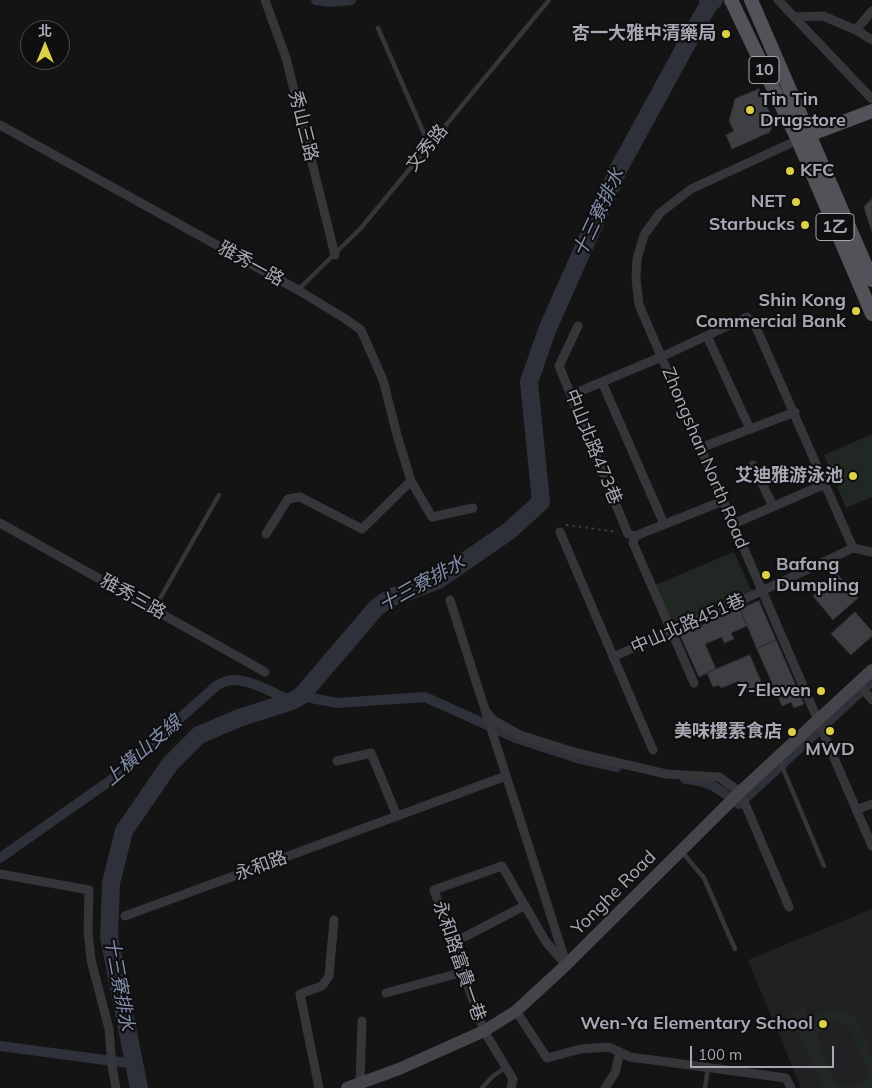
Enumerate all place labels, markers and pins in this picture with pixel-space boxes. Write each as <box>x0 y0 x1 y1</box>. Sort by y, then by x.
place label: 杏一大雅中清藥局 <box>572 23 716 45</box>
marker: 杏一大雅中清藥局 <box>720 28 732 40</box>
place label: Tin Tin Drugstore <box>760 89 846 132</box>
marker: Tin Tin Drugstore <box>744 104 756 116</box>
place label: KFC <box>800 160 834 182</box>
marker: KFC <box>784 165 796 177</box>
place label: NET <box>751 191 786 213</box>
marker: NET <box>790 196 802 208</box>
place label: Starbucks <box>709 214 795 236</box>
marker: Starbucks <box>799 219 811 231</box>
place label: Shin Kong Commercial Bank <box>696 290 846 332</box>
marker: Shin Kong Commercial Bank <box>850 305 862 317</box>
place label: 艾迪雅游泳池 <box>735 465 843 487</box>
marker: 艾迪雅游泳池 <box>847 470 859 482</box>
place label: Bafang Dumpling <box>776 554 859 596</box>
marker: Bafang Dumpling <box>760 569 772 581</box>
place label: 7-Eleven <box>737 680 811 702</box>
marker: 7-Eleven <box>815 685 827 697</box>
place label: 美味樓素食店 <box>674 721 782 743</box>
marker: MWD <box>824 725 836 737</box>
marker: 美味樓素食店 <box>786 726 798 738</box>
place label: MWD <box>805 739 855 761</box>
place label: Wen-Ya Elementary School <box>580 1013 813 1035</box>
marker: Wen-Ya Elementary School <box>817 1018 829 1030</box>

